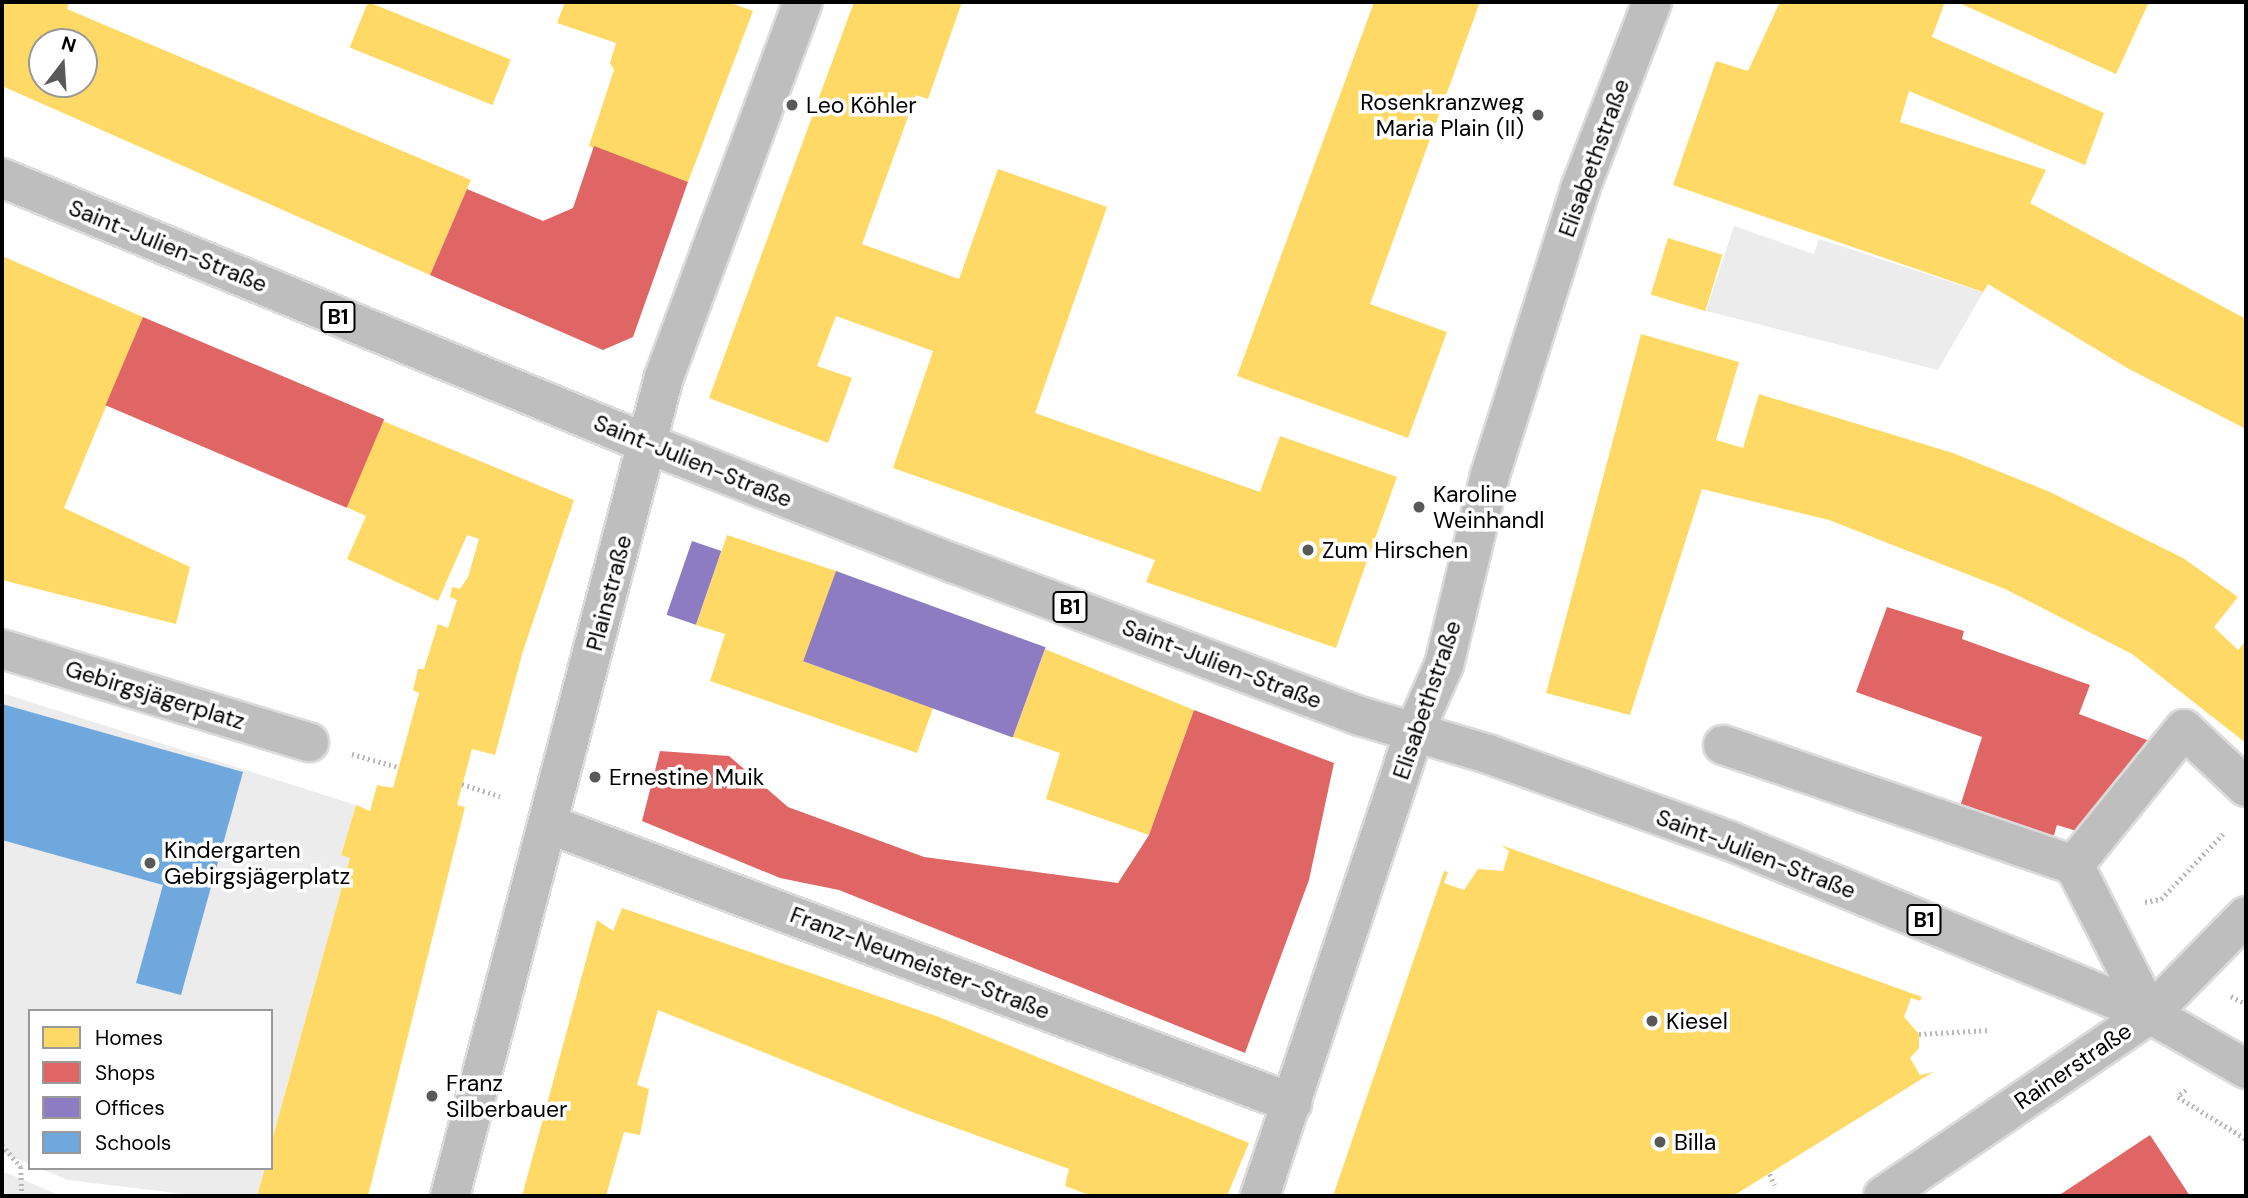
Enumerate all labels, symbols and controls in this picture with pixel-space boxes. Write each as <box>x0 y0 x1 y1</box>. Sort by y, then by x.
north arrow <box>28 28 98 98</box>
text: N <box>58 30 79 58</box>
street label: Elisabethstraße <box>1553 75 1635 241</box>
place label: Rosenkranzweg Maria Plain (II) <box>1360 88 1524 142</box>
place label: Leo Köhler <box>806 91 917 119</box>
marker: Leo Köhler <box>784 97 800 113</box>
marker: Rosenkranzweg Maria Plain (II) <box>1530 107 1546 123</box>
street label: Saint-Julien-Straße <box>65 194 271 298</box>
road number: B1 <box>319 300 357 334</box>
street label: Saint-Julien-Straße <box>590 409 796 513</box>
place label: Karoline Weinhandl <box>1433 480 1544 534</box>
marker: Karoline Weinhandl <box>1411 499 1427 515</box>
street label: Plainstraße <box>580 532 638 654</box>
place label: Zum Hirschen <box>1322 536 1468 564</box>
marker: Zum Hirschen <box>1300 542 1316 558</box>
road number: B1 <box>1051 590 1089 624</box>
street label: Saint-Julien-Straße <box>1118 613 1326 715</box>
street label: Elisabethstraße <box>1387 617 1467 783</box>
street label: Gebirgsjägerplatz <box>62 655 248 735</box>
place label: Ernestine Muik <box>609 763 764 791</box>
marker: Ernestine Muik <box>587 769 603 785</box>
street label: Saint-Julien-Straße <box>1652 803 1860 905</box>
place label: Kindergarten Gebirgsjägerplatz <box>164 836 350 890</box>
marker: Kindergarten Gebirgsjägerplatz <box>142 855 158 871</box>
street label: Franz-Neumeister-Straße <box>786 901 1054 1025</box>
road number: B1 <box>1905 902 1943 937</box>
place label: Kiesel <box>1666 1007 1728 1035</box>
legend <box>28 1009 273 1170</box>
marker: Kiesel <box>1644 1013 1660 1029</box>
street label: Rainerstraße <box>2009 1017 2137 1115</box>
text: Homes <box>95 1024 163 1052</box>
text: Shops <box>95 1059 155 1087</box>
place label: Franz Silberbauer <box>446 1069 568 1123</box>
marker: Franz Silberbauer <box>424 1088 440 1104</box>
text: Offices <box>95 1094 165 1122</box>
place label: Billa <box>1674 1128 1716 1156</box>
text: Schools <box>95 1129 171 1157</box>
marker: Billa <box>1652 1134 1668 1150</box>

